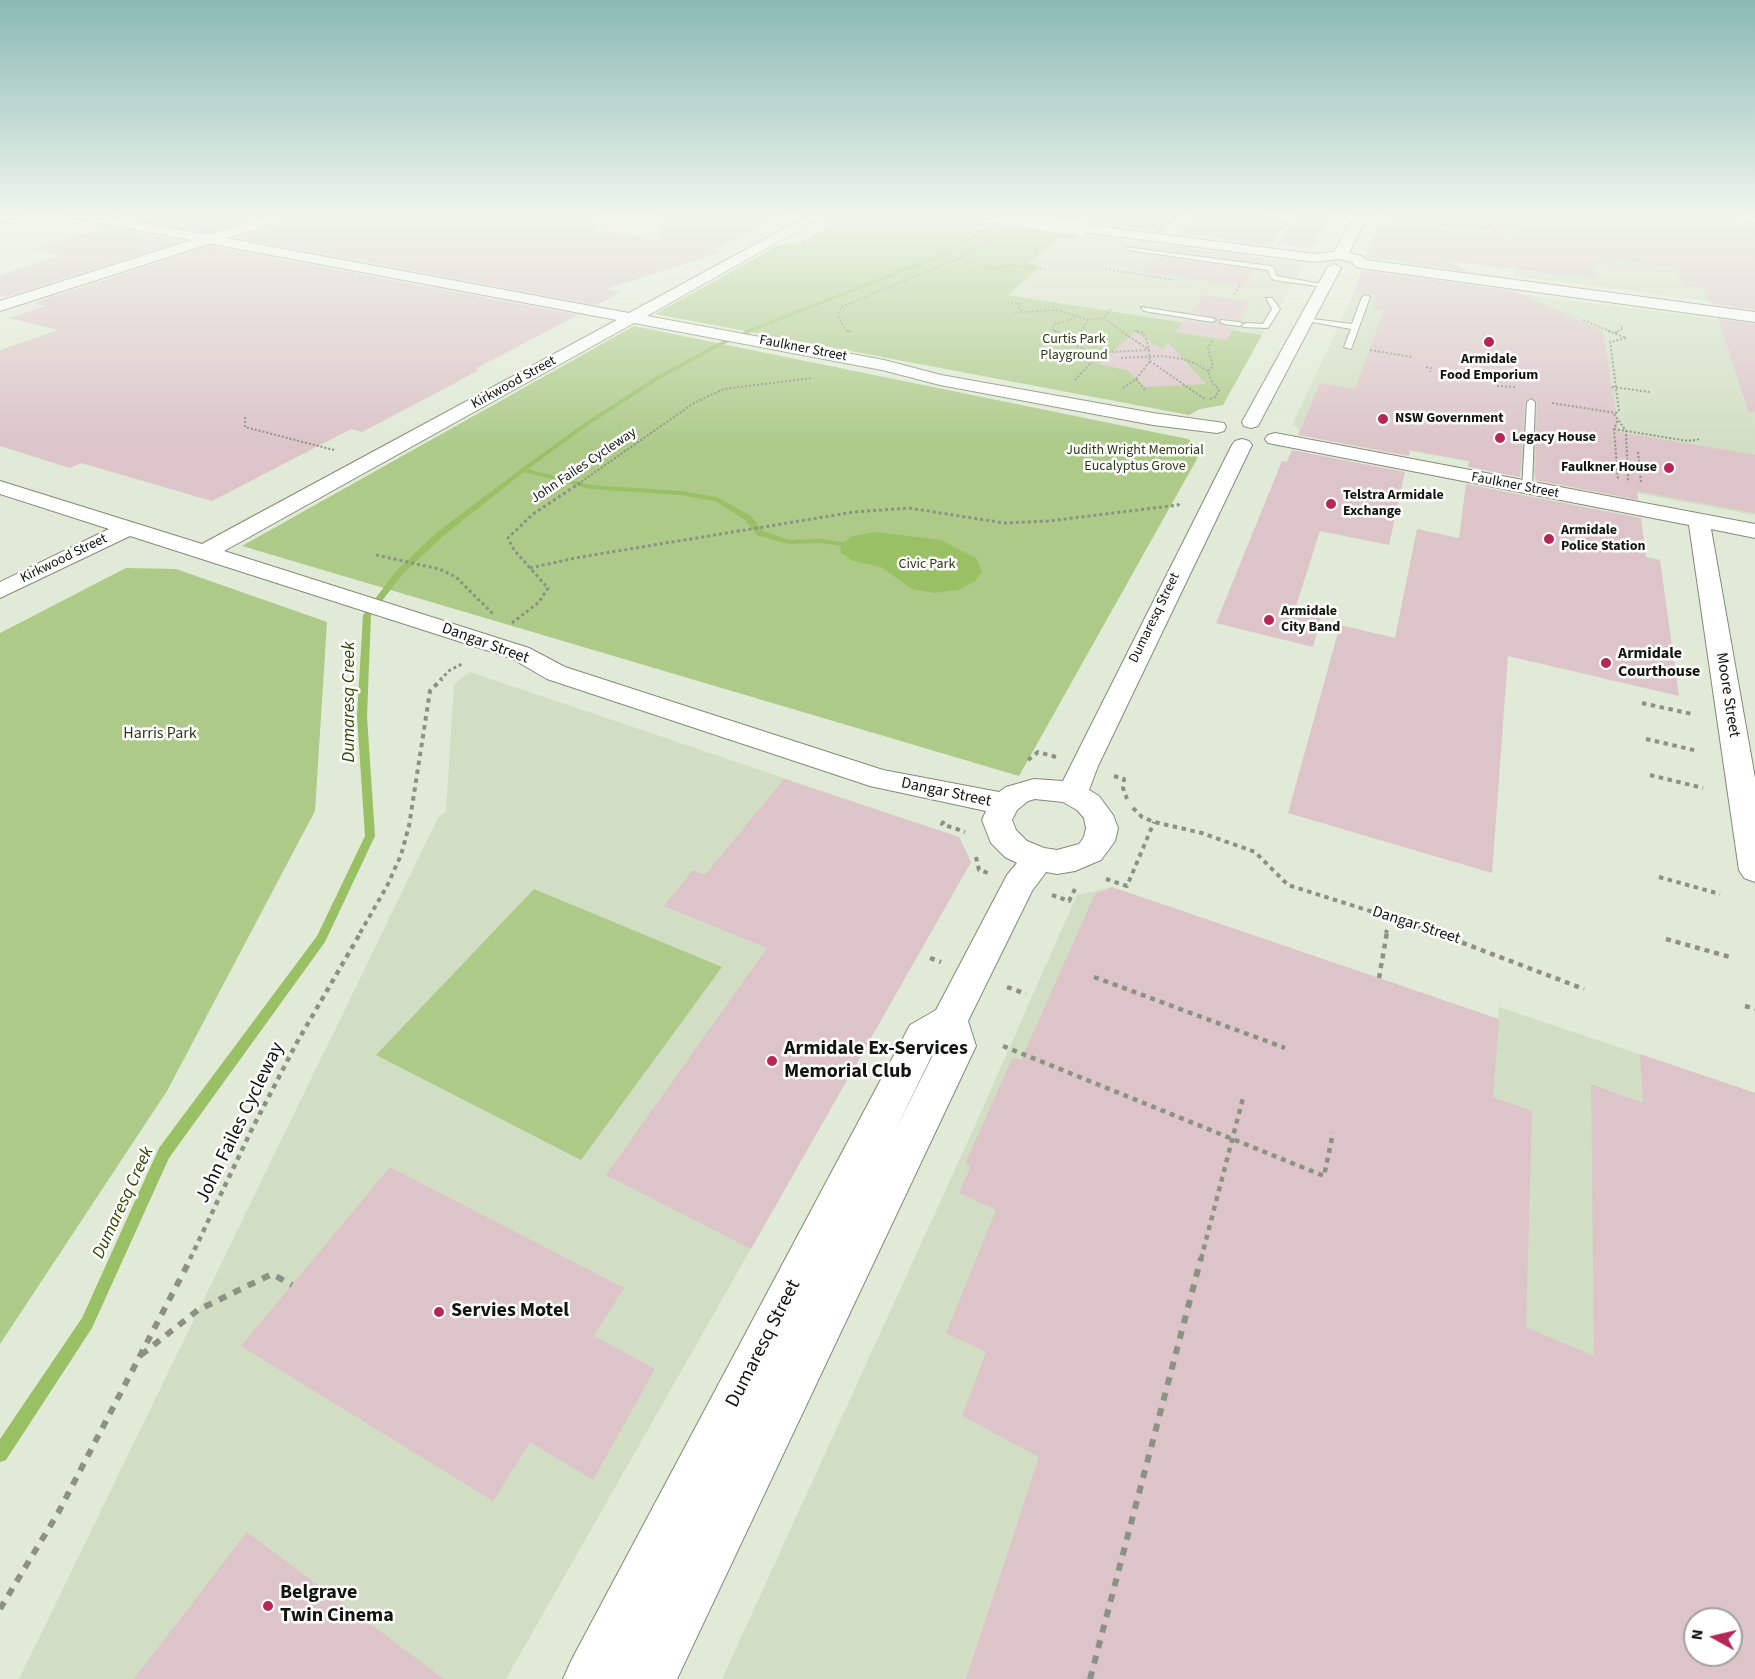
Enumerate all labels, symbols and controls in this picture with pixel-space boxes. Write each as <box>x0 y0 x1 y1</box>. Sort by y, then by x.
street label: Faulkner Street <box>758 332 848 366</box>
park label: Curtis Park Playground <box>1040 332 1108 364</box>
marker: Armidale Food Emporium <box>1482 335 1496 349</box>
place label: Armidale Food Emporium <box>1440 352 1538 384</box>
street label: Kirkwood Street <box>469 353 559 413</box>
place label: NSW Government <box>1395 411 1504 427</box>
marker: NSW Government <box>1376 412 1390 426</box>
street label: John Failes Cycleway <box>528 425 640 507</box>
place label: Legacy House <box>1512 430 1596 446</box>
marker: Legacy House <box>1493 431 1507 445</box>
park label: Judith Wright Memorial Eucalyptus Grove <box>1066 443 1204 476</box>
place label: Faulkner House <box>1561 460 1657 476</box>
marker: Faulkner House <box>1662 461 1676 475</box>
street label: Faulkner Street <box>1470 469 1560 503</box>
place label: Telstra Armidale Exchange <box>1343 488 1444 520</box>
marker: Telstra Armidale Exchange <box>1324 497 1338 511</box>
place label: Armidale Police Station <box>1561 523 1645 556</box>
street label: Kirkwood Street <box>18 531 110 587</box>
marker: Armidale Police Station <box>1542 532 1556 546</box>
park label: Civic Park <box>899 557 955 573</box>
street label: Dumaresq Street <box>1126 570 1184 666</box>
place label: Armidale City Band <box>1281 604 1340 636</box>
marker: Armidale City Band <box>1262 613 1276 627</box>
street label: Dangar Street <box>439 619 531 669</box>
water label: Dumaresq Creek <box>339 642 361 762</box>
place label: Armidale Courthouse <box>1618 644 1700 682</box>
street label: Moore Street <box>1711 651 1743 739</box>
marker: Armidale Courthouse <box>1599 656 1613 670</box>
park label: Harris Park <box>123 724 197 744</box>
street label: Dangar Street <box>899 774 993 812</box>
street label: Dangar Street <box>1370 903 1462 949</box>
place label: Armidale Ex-Services Memorial Club <box>784 1038 968 1085</box>
street label: John Failes Cycleway <box>192 1039 290 1207</box>
marker: Armidale Ex-Services Memorial Club <box>765 1054 779 1068</box>
water label: Dumaresq Creek <box>89 1144 159 1262</box>
street label: Dumaresq Street <box>722 1276 806 1412</box>
place label: Servies Motel <box>451 1300 569 1324</box>
marker: Servies Motel <box>432 1305 446 1319</box>
place label: Belgrave Twin Cinema <box>280 1582 394 1629</box>
marker: Belgrave Twin Cinema <box>261 1599 275 1613</box>
north arrow <box>1683 1607 1743 1667</box>
text: N <box>1686 1628 1709 1642</box>

